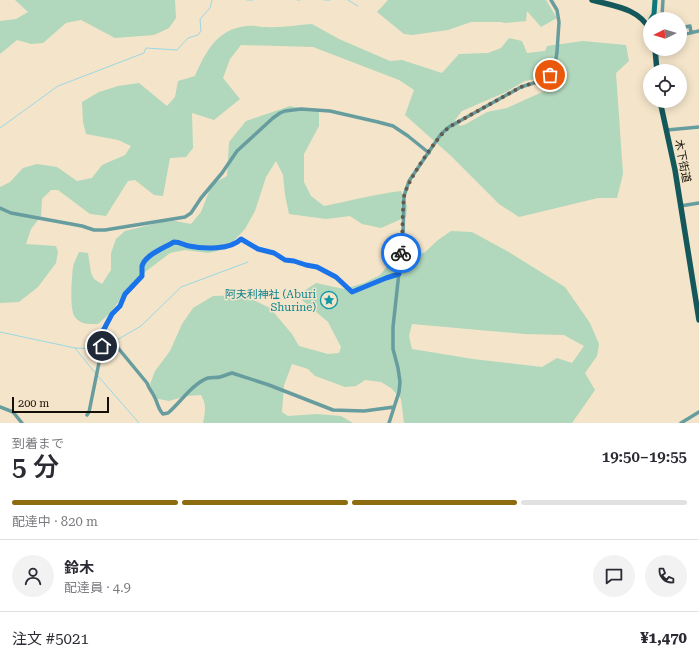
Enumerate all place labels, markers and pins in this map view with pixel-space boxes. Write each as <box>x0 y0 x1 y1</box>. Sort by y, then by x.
pin <box>533 58 567 92</box>
place label: 阿夫利神社 (Aburi Shurine) <box>225 288 316 314</box>
place icon: 阿夫利神社 (Aburi Shurine) <box>319 290 339 310</box>
pin <box>85 329 119 363</box>

